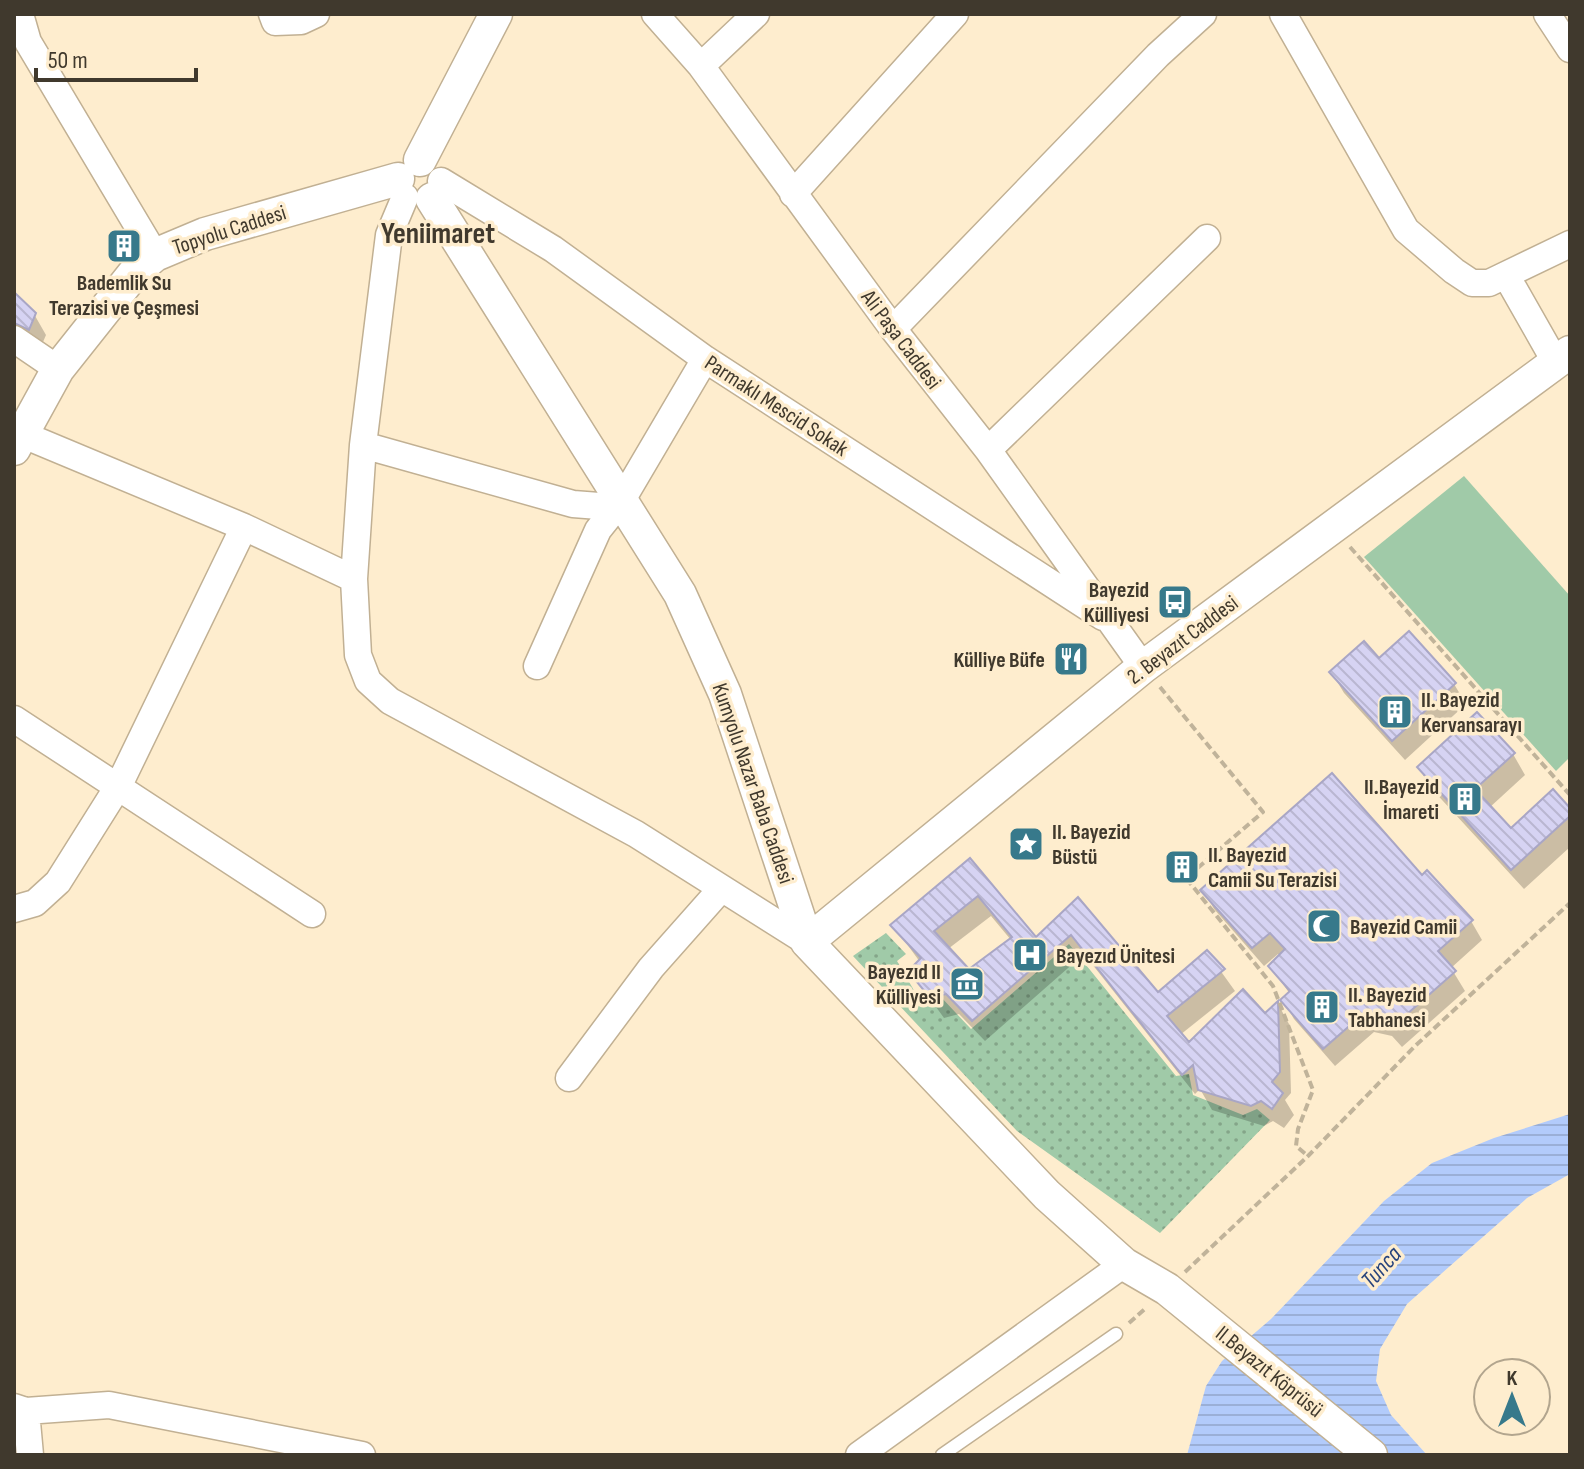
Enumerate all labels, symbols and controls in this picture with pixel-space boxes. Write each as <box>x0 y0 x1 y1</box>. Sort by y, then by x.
scale bar <box>36 32 196 82</box>
text: 50 m <box>48 46 88 75</box>
street label: Topyolu Caddesi <box>169 199 290 261</box>
district label: Yeniimaret <box>381 216 495 252</box>
building icon: Bademlik Su Terazisi ve Çeşmesi <box>105 227 143 265</box>
place label: Bademlik Su Terazisi ve Çeşmesi <box>49 270 199 322</box>
street label: Ali Paşa Caddesi <box>854 284 947 395</box>
street label: Parmaklı Mescid Sokak <box>699 350 853 463</box>
place label: Bayezid Külliyesi <box>1084 577 1149 629</box>
bus stop icon: Bayezid Külliyesi <box>1156 583 1194 621</box>
street label: 2. Beyazıt Caddesi <box>1122 590 1244 691</box>
restaurant icon: Külliye Büfe <box>1052 640 1090 678</box>
place label: Külliye Büfe <box>953 647 1045 674</box>
street label: Kumyolu Nazar Baba Caddesi <box>706 680 800 887</box>
place label: II. Bayezid Kervansarayı <box>1421 687 1522 739</box>
building icon: II. Bayezid Kervansarayı <box>1376 693 1414 731</box>
place label: II.Bayezid İmareti <box>1364 774 1439 826</box>
building icon: II.Bayezid İmareti <box>1446 780 1484 818</box>
place label: II. Bayezid Büstü <box>1052 819 1131 871</box>
place icon: II. Bayezid Büstü <box>1007 825 1045 863</box>
place label: II. Bayezid Camii Su Terazisi <box>1208 842 1337 894</box>
building icon: II. Bayezid Camii Su Terazisi <box>1163 848 1201 886</box>
mosque icon: Bayezid Camii <box>1305 907 1343 945</box>
place label: Bayezid Camii <box>1350 914 1457 941</box>
hospital icon: Bayezıd Ünitesi <box>1011 936 1049 974</box>
place label: Bayezıd Ünitesi <box>1056 943 1175 970</box>
place label: Bayezıd II Külliyesi <box>867 959 941 1011</box>
museum icon: Bayezıd II Külliyesi <box>948 965 986 1003</box>
place label: II. Bayezid Tabhanesi <box>1348 982 1427 1034</box>
building icon: II. Bayezid Tabhanesi <box>1303 988 1341 1026</box>
water label: Tunca <box>1355 1240 1408 1294</box>
street label: II.Beyazıt Köprüsü <box>1210 1321 1328 1424</box>
north arrow <box>1472 1357 1552 1437</box>
text: K <box>1507 1365 1518 1392</box>

